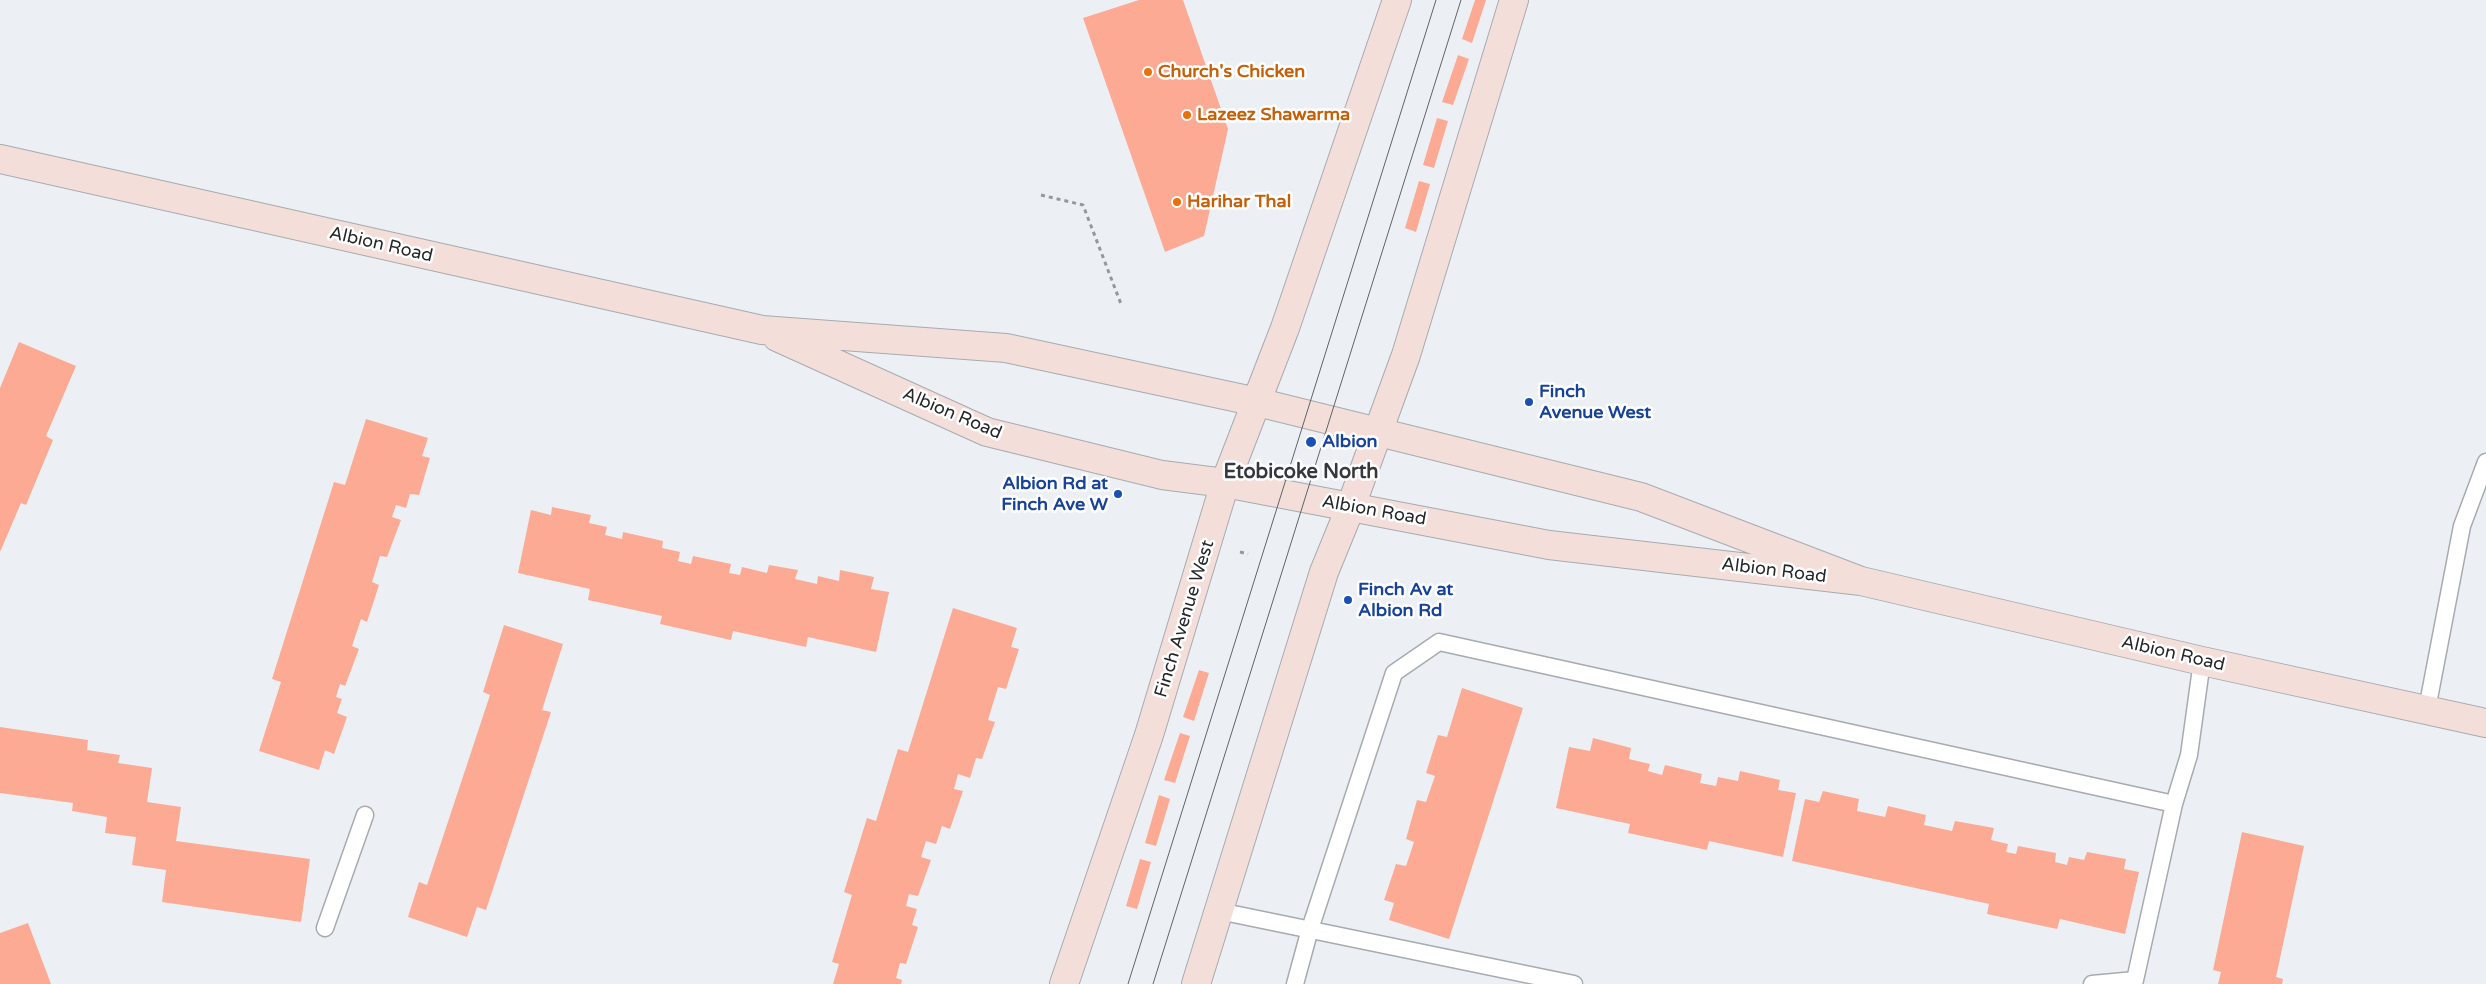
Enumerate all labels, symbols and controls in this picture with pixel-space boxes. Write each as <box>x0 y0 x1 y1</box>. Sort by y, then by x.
place label: Church's Chicken <box>1158 61 1305 83</box>
marker: Church's Chicken <box>1142 66 1154 78</box>
place label: Lazeez Shawarma <box>1197 104 1350 126</box>
marker: Lazeez Shawarma <box>1181 109 1193 121</box>
place label: Harihar Thal <box>1187 191 1291 213</box>
marker: Harihar Thal <box>1171 196 1183 208</box>
street label: Albion Road <box>327 223 435 267</box>
place label: Finch Avenue West <box>1539 381 1651 424</box>
street label: Albion Road <box>899 383 1005 445</box>
marker: Finch Avenue West <box>1523 396 1535 408</box>
place label: Albion <box>1322 431 1378 453</box>
marker: Albion <box>1304 435 1318 449</box>
district label: Etobicoke North <box>1223 461 1379 485</box>
place label: Albion Rd at Finch Ave W <box>1001 473 1108 516</box>
marker: Albion Rd at Finch Ave W <box>1112 488 1124 500</box>
street label: Albion Road <box>1320 491 1428 531</box>
street label: Finch Avenue West <box>1151 538 1219 700</box>
street label: Albion Road <box>1720 554 1828 588</box>
place label: Finch Av at Albion Rd <box>1358 579 1453 622</box>
marker: Finch Av at Albion Rd <box>1342 594 1354 606</box>
street label: Albion Road <box>2119 632 2227 676</box>

